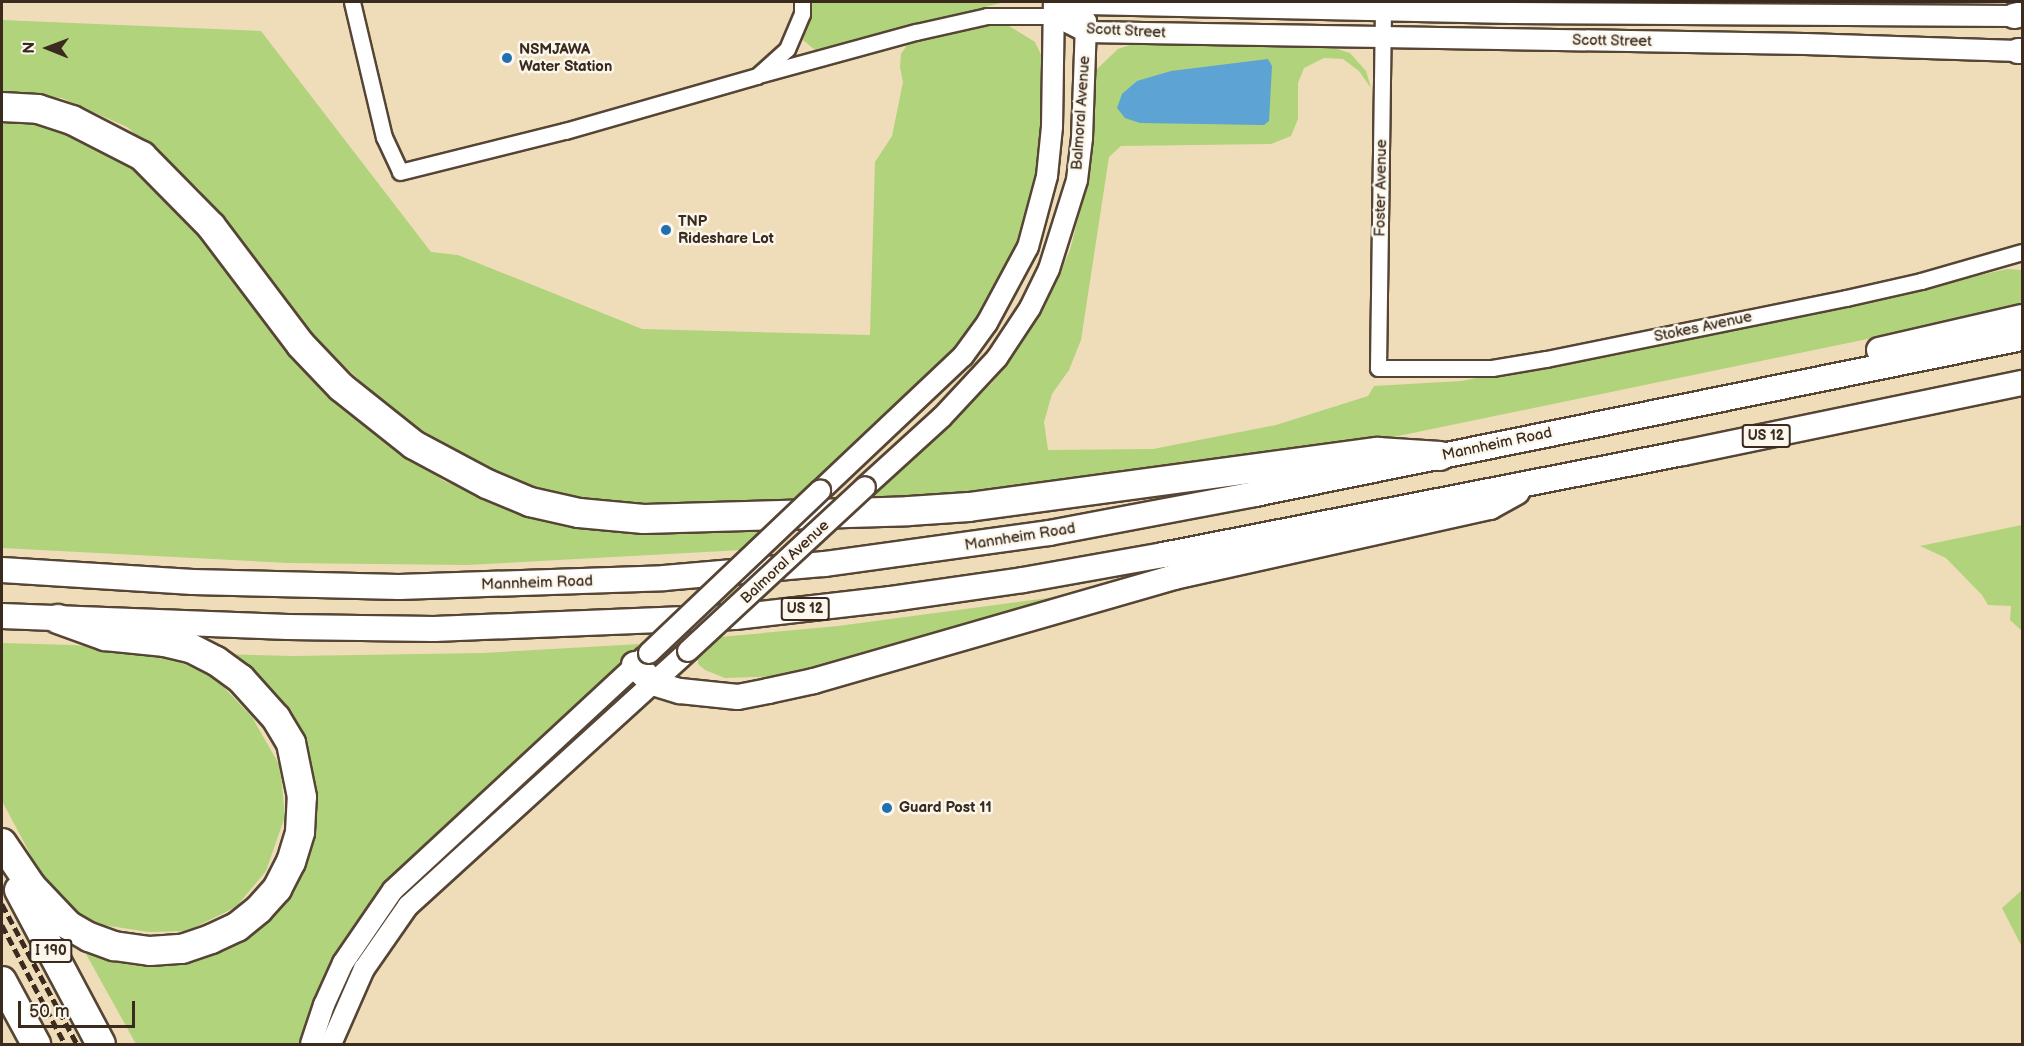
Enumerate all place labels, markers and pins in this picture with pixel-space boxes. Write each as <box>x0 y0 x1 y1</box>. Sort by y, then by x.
place label: NSMJAWA Water Station <box>519 40 612 75</box>
marker: NSMJAWA Water Station <box>500 51 514 65</box>
place label: TNP Rideshare Lot <box>678 212 774 247</box>
marker: TNP Rideshare Lot <box>659 223 673 237</box>
place label: Guard Post 11 <box>899 799 992 817</box>
marker: Guard Post 11 <box>880 801 894 815</box>

